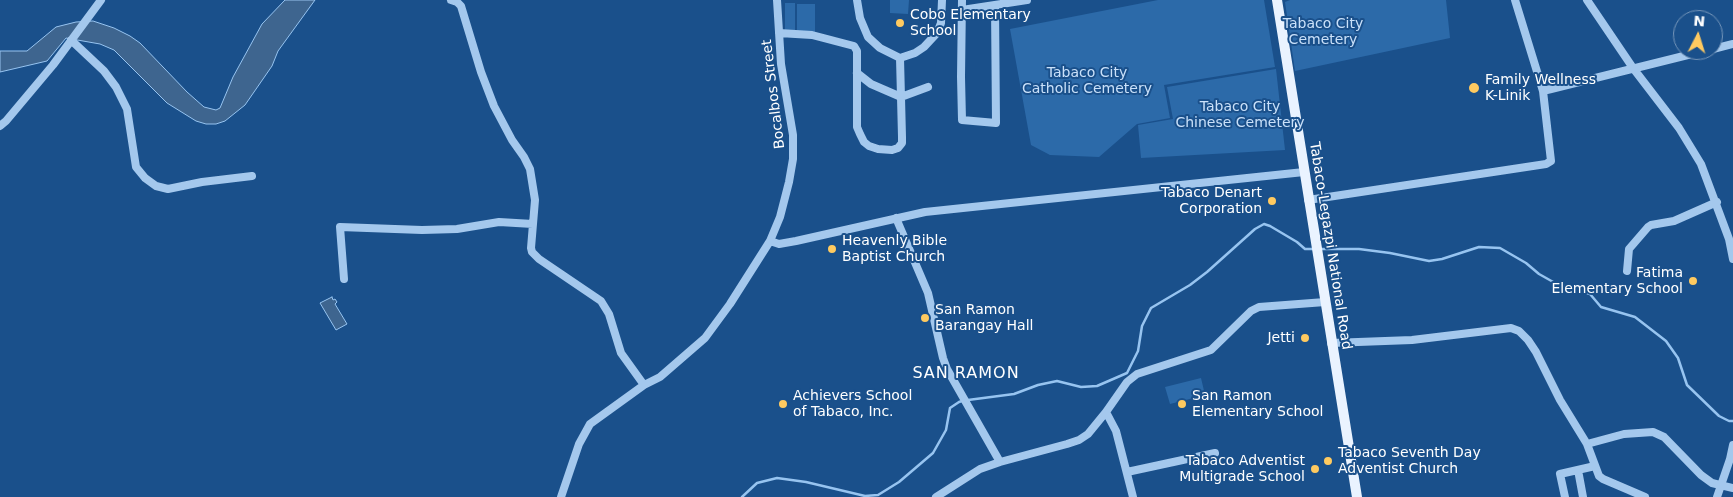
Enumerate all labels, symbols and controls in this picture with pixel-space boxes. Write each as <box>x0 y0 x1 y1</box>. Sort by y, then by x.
place label: Cobo Elementary School <box>910 7 1031 40</box>
north arrow <box>1673 10 1723 60</box>
text: N <box>1693 13 1706 30</box>
park label: Tabaco City Cemetery <box>1283 16 1363 48</box>
marker: Cobo Elementary School <box>894 17 906 29</box>
street label: Bocalbos Street <box>759 38 789 150</box>
park label: Tabaco City Catholic Cemetery <box>1022 65 1152 98</box>
place label: Family Wellness K-Linik <box>1485 72 1596 104</box>
marker: Family Wellness K-Linik <box>1467 81 1481 95</box>
park label: Tabaco City Chinese Cemetery <box>1175 99 1305 132</box>
street label: Tabaco-Legazpi National Road <box>1305 141 1355 351</box>
place label: Tabaco Denart Corporation <box>1161 185 1262 218</box>
marker: Tabaco Denart Corporation <box>1266 195 1278 207</box>
place label: Heavenly Bible Baptist Church <box>842 233 947 266</box>
marker: Heavenly Bible Baptist Church <box>826 243 838 255</box>
place label: Fatima Elementary School <box>1551 265 1683 298</box>
marker: Fatima Elementary School <box>1687 275 1699 287</box>
place label: San Ramon Barangay Hall <box>935 302 1033 334</box>
marker: San Ramon Barangay Hall <box>919 312 931 324</box>
place label: Jetti <box>1267 330 1295 346</box>
marker: Jetti <box>1299 332 1311 344</box>
district label: SAN RAMON <box>911 364 1021 384</box>
place label: Achievers School of Tabaco, Inc. <box>793 388 912 421</box>
place label: San Ramon Elementary School <box>1192 388 1324 421</box>
marker: Achievers School of Tabaco, Inc. <box>777 398 789 410</box>
marker: San Ramon Elementary School <box>1176 398 1188 410</box>
place label: Tabaco Seventh Day Adventist Church <box>1338 445 1481 478</box>
place label: Tabaco Adventist Multigrade School <box>1179 453 1305 486</box>
marker: Tabaco Seventh Day Adventist Church <box>1322 455 1334 467</box>
marker: Tabaco Adventist Multigrade School <box>1309 463 1321 475</box>

